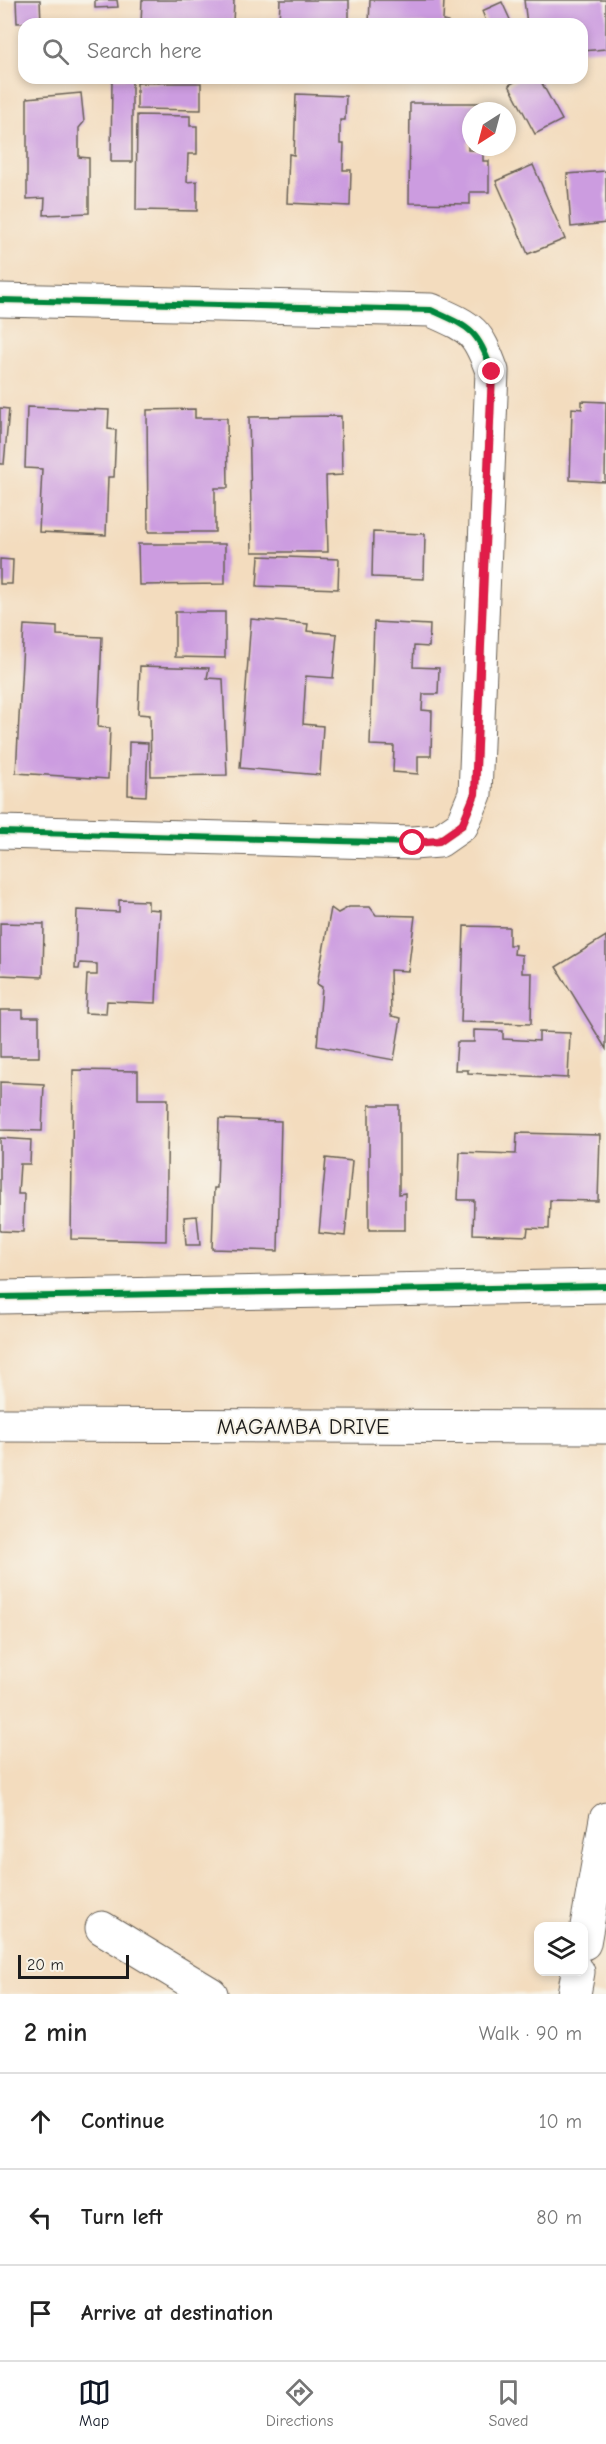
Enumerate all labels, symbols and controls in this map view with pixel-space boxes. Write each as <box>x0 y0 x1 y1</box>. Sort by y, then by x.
search box <box>18 18 588 84</box>
icon: search <box>39 35 72 68</box>
text: Search here <box>87 38 202 64</box>
north arrow <box>462 102 516 156</box>
route end <box>478 358 504 384</box>
route start <box>399 829 425 855</box>
street label: MAGAMBA DRIVE <box>217 1414 389 1440</box>
map controls <box>534 1922 588 1976</box>
button: layers <box>534 1922 588 1976</box>
scale bar <box>18 1952 129 1980</box>
text: 20 m <box>27 1956 64 1974</box>
text: 2 min <box>24 2018 87 2048</box>
text: Walk · 90 m <box>479 2022 582 2045</box>
icon: ahead <box>24 2105 57 2138</box>
text: Continue <box>81 2108 164 2134</box>
text: 10 m <box>539 2110 582 2133</box>
icon: left <box>24 2201 57 2234</box>
text: Turn left <box>81 2204 163 2230</box>
text: 80 m <box>536 2206 582 2229</box>
icon: arrive <box>24 2297 57 2330</box>
text: Arrive at destination <box>81 2300 273 2326</box>
tab: Map <box>78 2376 111 2430</box>
tab: Directions <box>266 2376 333 2430</box>
tab: Saved <box>488 2376 528 2430</box>

